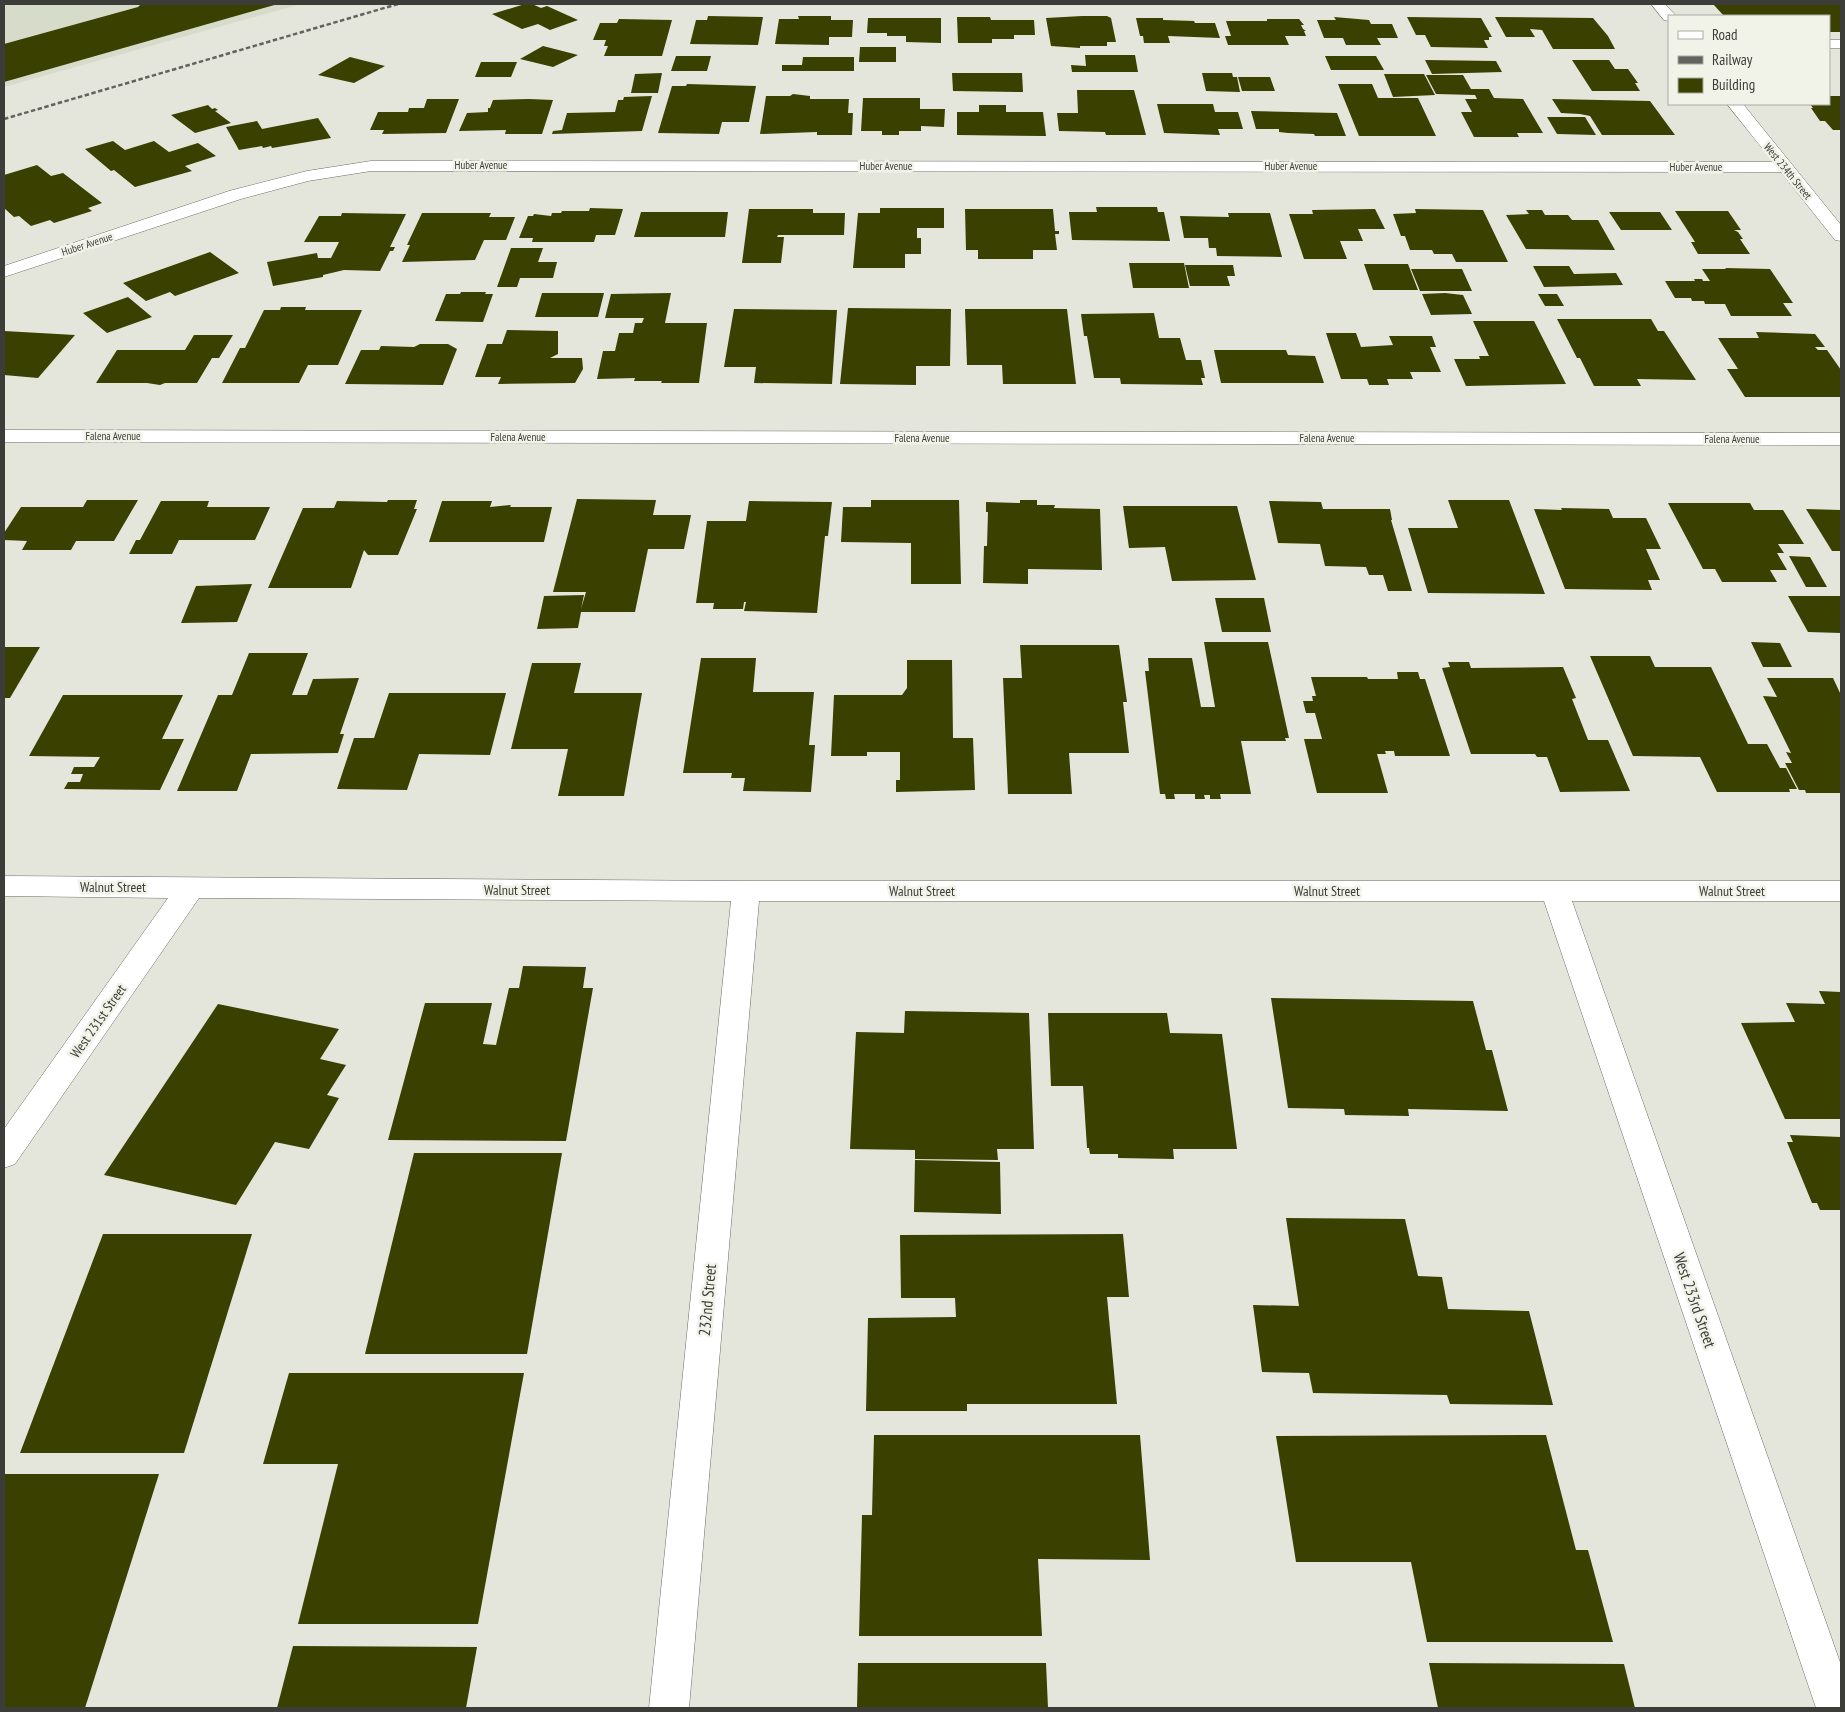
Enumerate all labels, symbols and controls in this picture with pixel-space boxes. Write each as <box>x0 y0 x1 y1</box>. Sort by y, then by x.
legend <box>1668 15 1830 105</box>
text: Road <box>1712 25 1738 44</box>
text: Railway <box>1712 50 1753 69</box>
text: Building <box>1712 75 1755 94</box>
street label: West 234th Street <box>1761 140 1815 202</box>
street label: Huber Avenue <box>455 158 508 172</box>
street label: Huber Avenue <box>860 159 913 173</box>
street label: Huber Avenue <box>1265 159 1318 173</box>
street label: Huber Avenue <box>1670 160 1723 174</box>
street label: Huber Avenue <box>60 229 115 259</box>
street label: Falena Avenue <box>85 429 141 443</box>
street label: Falena Avenue <box>490 430 546 444</box>
street label: Falena Avenue <box>894 431 950 445</box>
street label: Falena Avenue <box>1299 431 1355 445</box>
street label: Falena Avenue <box>1704 432 1760 446</box>
street label: Walnut Street <box>80 878 146 896</box>
street label: Walnut Street <box>484 881 550 899</box>
street label: Walnut Street <box>889 882 955 900</box>
street label: Walnut Street <box>1294 882 1360 900</box>
street label: Walnut Street <box>1699 882 1765 900</box>
street label: West 231st Street <box>66 981 130 1061</box>
street label: West 233rd Street <box>1669 1250 1721 1351</box>
street label: 232nd Street <box>694 1263 720 1337</box>

